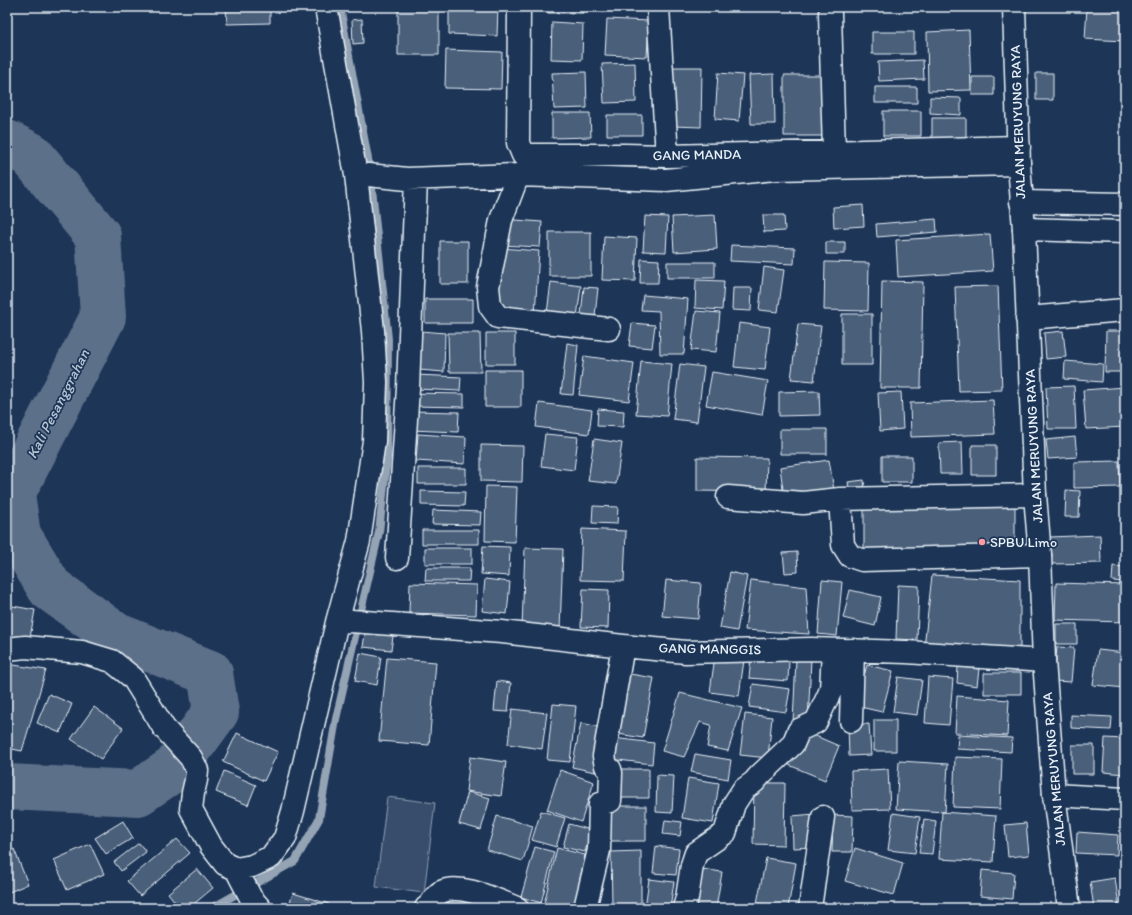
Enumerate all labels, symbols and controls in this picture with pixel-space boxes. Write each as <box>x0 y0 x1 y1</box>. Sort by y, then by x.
street label: JALAN MERUYUNG RAYA <box>1007 45 1029 199</box>
street label: GANG MANDA <box>653 146 741 164</box>
water label: Kali Pesanggrahan <box>23 346 93 462</box>
street label: JALAN MERUYUNG RAYA <box>1021 369 1047 523</box>
place label: SPBU Limo <box>990 534 1057 551</box>
marker: SPBU Limo <box>977 537 987 547</box>
street label: GANG MANGGIS <box>659 640 762 658</box>
street label: JALAN MERUYUNG RAYA <box>1039 691 1069 847</box>

